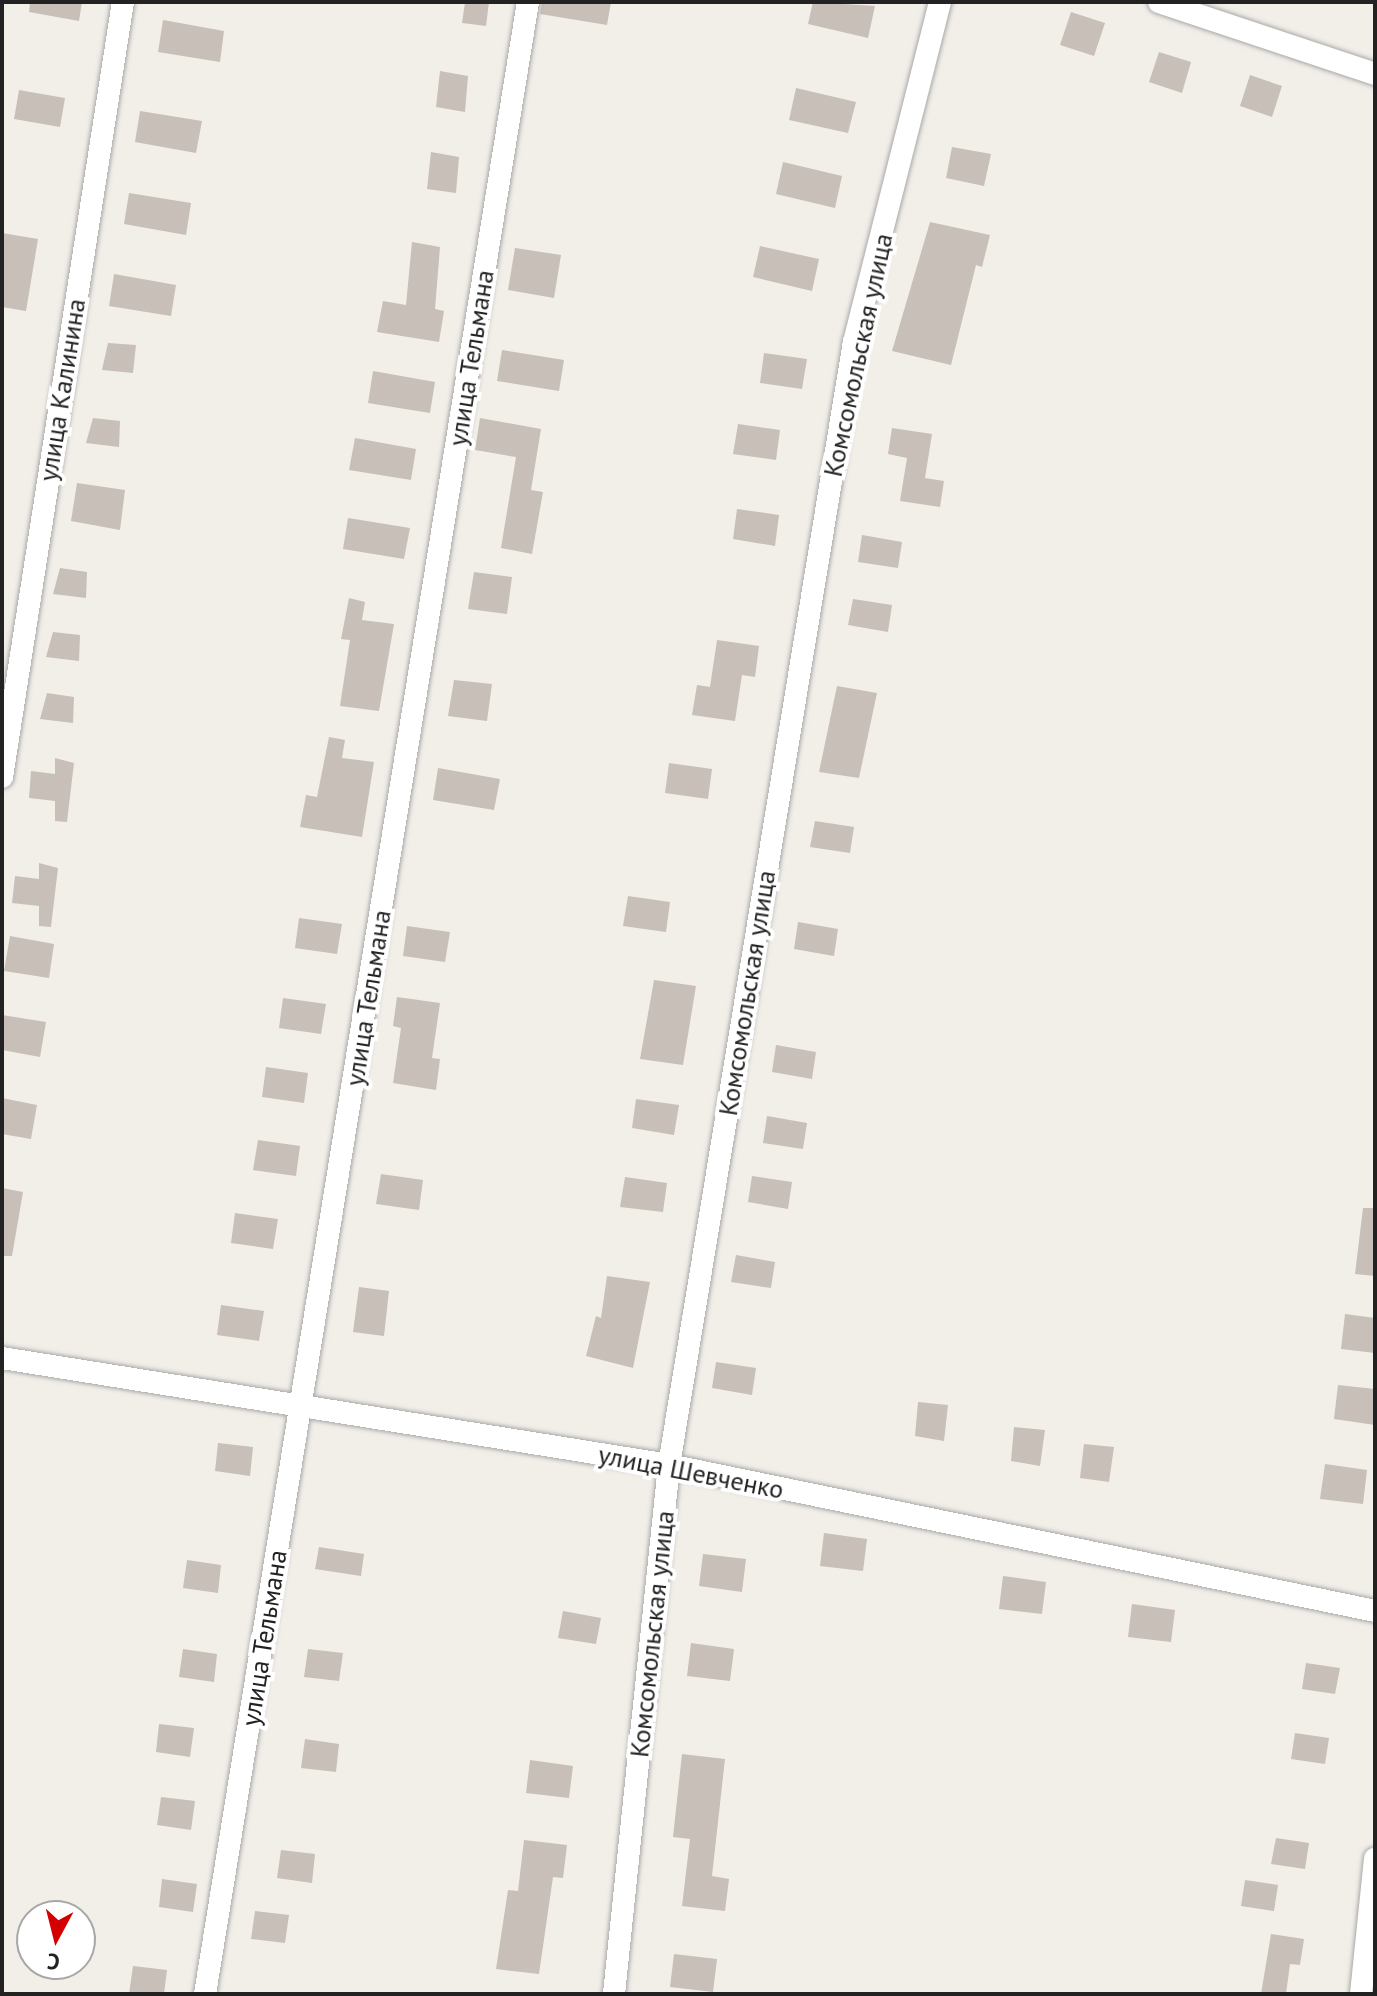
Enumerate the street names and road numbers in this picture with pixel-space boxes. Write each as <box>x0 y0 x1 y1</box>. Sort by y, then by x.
street label: Комсомольская улица <box>817 231 899 479</box>
street label: улица Тельмана <box>442 267 500 449</box>
street label: улица Калинина <box>32 297 92 483</box>
street label: Комсомольская улица <box>712 868 782 1118</box>
street label: улица Тельмана <box>339 907 397 1089</box>
street label: улица Шевченко <box>596 1439 786 1505</box>
street label: Комсомольская улица <box>624 1509 680 1759</box>
street label: улица Тельмана <box>235 1547 293 1729</box>

